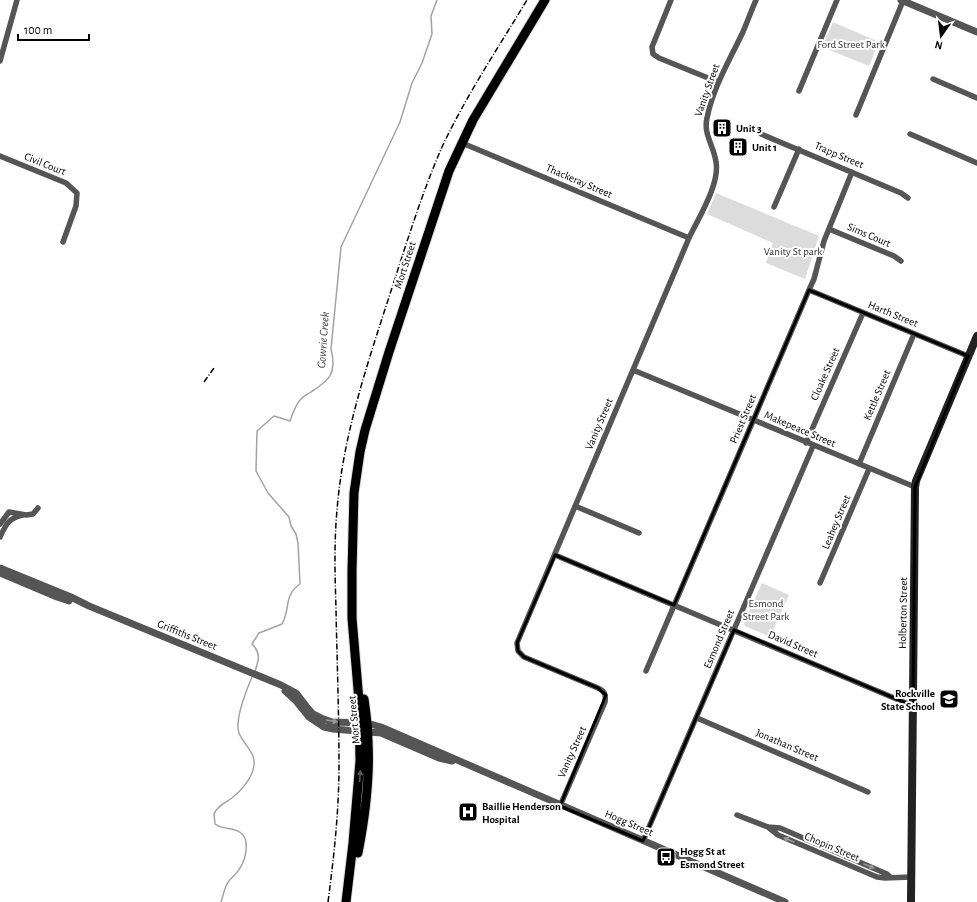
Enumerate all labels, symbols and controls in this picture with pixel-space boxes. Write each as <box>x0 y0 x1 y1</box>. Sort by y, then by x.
scale bar <box>18 16 89 42</box>
north arrow <box>921 16 961 56</box>
text: 100 m <box>24 24 52 36</box>
park label: Ford Street Park <box>817 39 885 50</box>
text: N <box>934 39 944 51</box>
street label: Vanity Street <box>692 62 722 118</box>
building icon: Unit 3 <box>711 117 733 139</box>
place label: Unit 3 <box>736 123 762 134</box>
building icon: Unit 1 <box>727 136 749 158</box>
street label: Trapp Street <box>813 140 866 170</box>
place label: Unit 1 <box>752 142 777 153</box>
street label: Civil Court <box>23 151 68 177</box>
street label: Thackeray Street <box>544 162 614 200</box>
street label: Sims Court <box>846 221 893 249</box>
street label: Mort Street <box>392 240 418 290</box>
park label: Vanity St park <box>764 246 822 257</box>
street label: Harth Street <box>866 299 920 329</box>
water label: Gowrie Creek <box>315 311 331 369</box>
street label: Cloake Street <box>808 345 842 402</box>
street label: Kettle Street <box>862 368 893 422</box>
street label: Priest Street <box>728 392 758 445</box>
street label: Vanity Street <box>583 396 615 451</box>
street label: Makepeace Street <box>763 409 838 449</box>
street label: Leahey Street <box>820 493 853 551</box>
street label: Holberton Street <box>897 577 909 649</box>
park label: Esmond Street Park <box>743 598 789 622</box>
street label: Esmond Street <box>702 608 736 670</box>
street label: Griffiths Street <box>156 618 219 652</box>
street label: David Street <box>767 629 820 660</box>
place label: Rockville State School <box>881 688 935 712</box>
school or university icon: Rockville State School <box>938 688 960 710</box>
street label: Mort Street <box>346 695 362 745</box>
one-way arrow <box>326 718 338 724</box>
street label: Vanity Street <box>556 724 588 779</box>
street label: Jonathan Street <box>754 727 820 763</box>
one-way arrow <box>356 770 363 782</box>
hospital icon: Baillie Henderson Hospital <box>457 801 479 823</box>
place label: Baillie Henderson Hospital <box>482 801 561 825</box>
street label: Hogg Street <box>603 808 655 838</box>
street label: Chopin Street <box>803 831 862 864</box>
one-way arrow <box>784 837 795 843</box>
bus stop icon: Hogg St at Esmond Street <box>655 846 677 868</box>
place label: Hogg St at Esmond Street <box>680 846 745 870</box>
one-way arrow <box>864 863 875 869</box>

